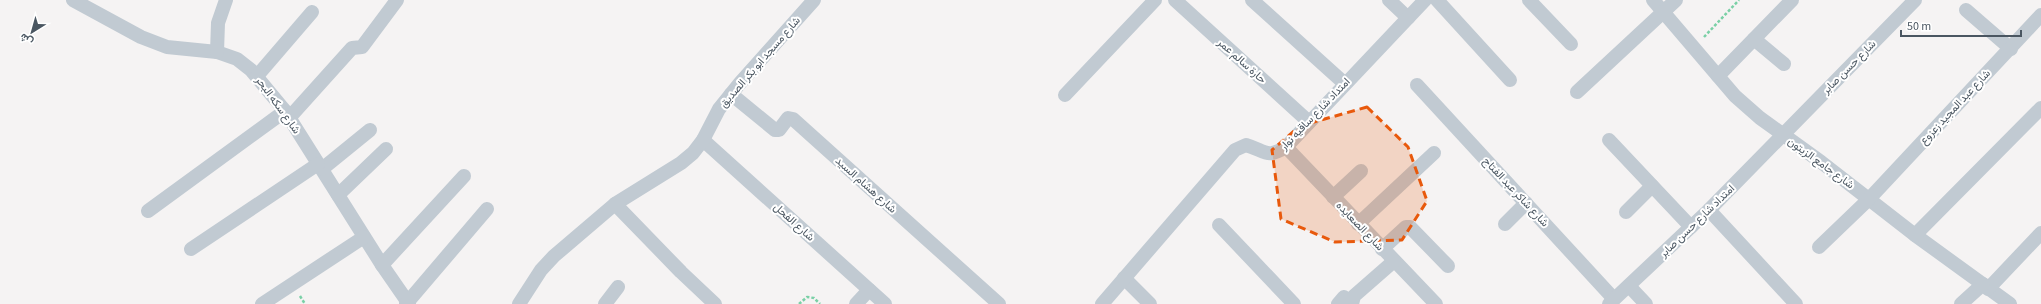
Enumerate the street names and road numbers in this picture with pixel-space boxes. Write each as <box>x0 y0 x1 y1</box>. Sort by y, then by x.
street label: شارع مسجد ابو بكر الصديق <box>716 13 804 111</box>
street label: حارة سالم عمر <box>1214 34 1270 87</box>
street label: شارع حسن صابر <box>1818 36 1880 98</box>
street label: شارع عبد المجيد زعزوع <box>1916 66 1994 148</box>
street label: شارع سكه البحر <box>251 72 304 137</box>
street label: امتداد شارع ساقيه نوار <box>1276 74 1354 154</box>
street label: شارع جامع الزيتون <box>1785 134 1858 192</box>
street label: شارع هشام السيد <box>832 153 900 217</box>
street label: شارع شاكر عبد الفتاح <box>1480 154 1553 230</box>
street label: امتداد شارع حسن صابر <box>1655 181 1738 261</box>
street label: شارع الصعايده <box>1333 198 1388 254</box>
street label: شارع الفحل <box>770 200 818 245</box>

